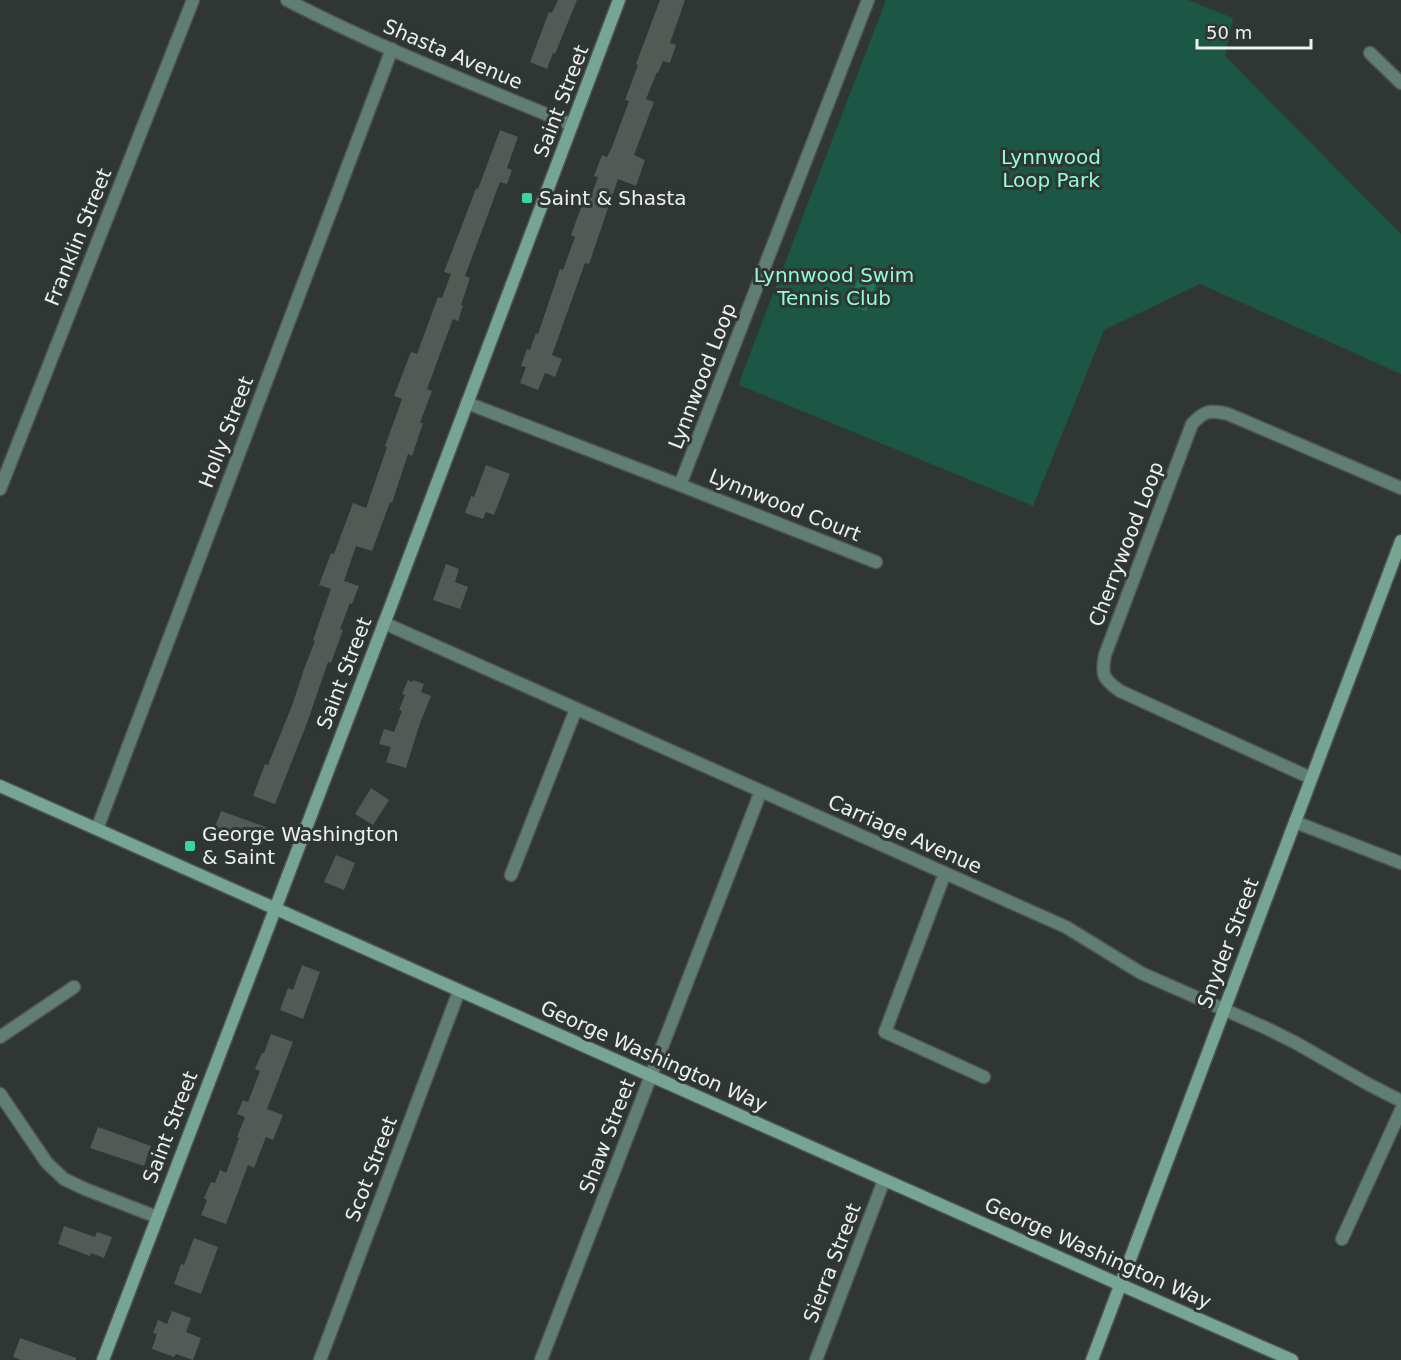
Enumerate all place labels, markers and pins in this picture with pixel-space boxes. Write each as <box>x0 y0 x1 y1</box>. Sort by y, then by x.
place label: Saint & Shasta <box>539 186 686 210</box>
marker: Saint & Shasta <box>520 191 534 205</box>
place label: George Washington & Saint <box>202 822 399 869</box>
marker: George Washington & Saint <box>183 839 197 853</box>

